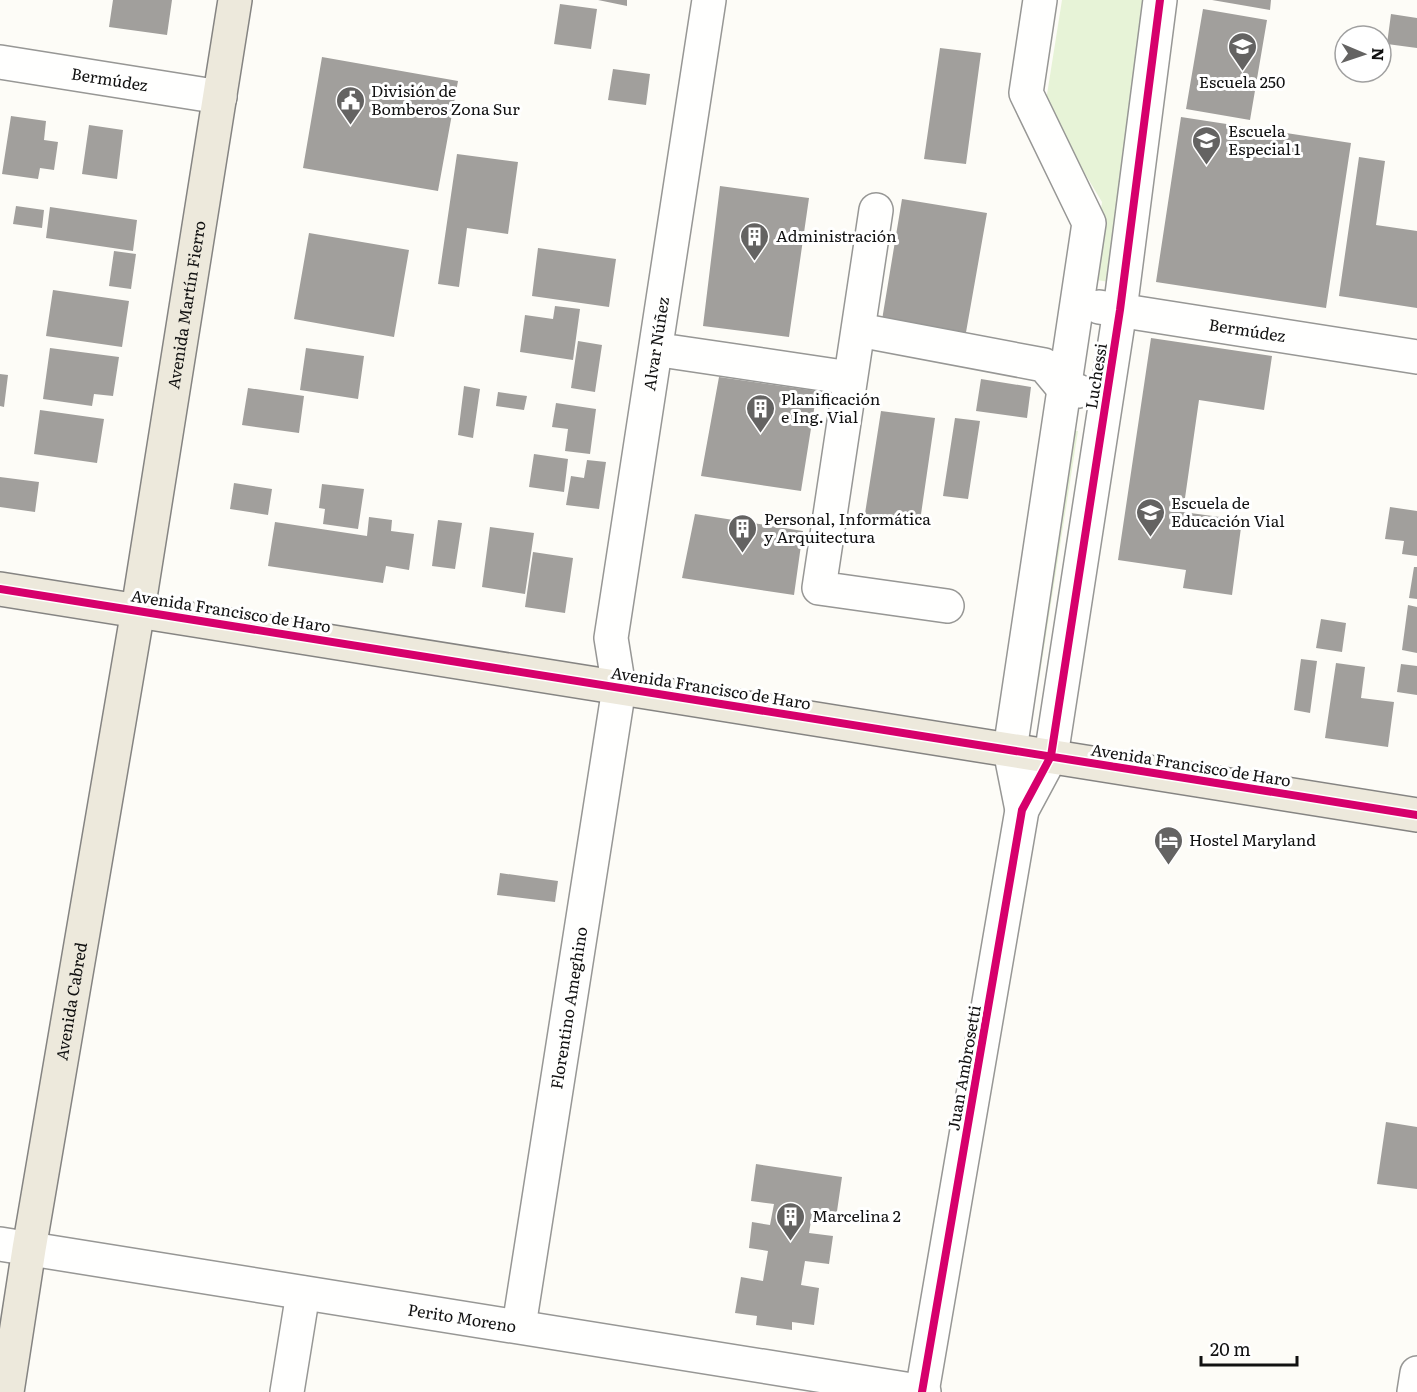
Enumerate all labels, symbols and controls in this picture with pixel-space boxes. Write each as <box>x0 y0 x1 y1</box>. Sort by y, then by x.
north arrow <box>1333 24 1393 84</box>
school or university icon: Escuela 250 <box>1226 30 1258 72</box>
text: N <box>1367 47 1391 62</box>
street label: Bermúdez <box>70 61 150 96</box>
place label: Escuela 250 <box>1199 69 1285 93</box>
place label: División de Bomberos Zona Sur <box>371 78 520 120</box>
public building icon: División de Bomberos Zona Sur <box>334 84 366 126</box>
place label: Escuela Especial 1 <box>1228 118 1301 160</box>
school or university icon: Escuela Especial 1 <box>1191 124 1223 166</box>
street label: Avenida Martín Fierro <box>160 219 211 390</box>
building icon: Administración <box>739 220 771 262</box>
place label: Administración <box>776 223 897 247</box>
street label: Alvar Núñez <box>636 295 674 392</box>
street label: Bermúdez <box>1207 311 1288 347</box>
street label: Luchessi <box>1078 341 1112 410</box>
place label: Planificación e Ing. Vial <box>781 386 881 428</box>
building icon: Planificación e Ing. Vial <box>744 392 776 434</box>
place label: Escuela de Educación Vial <box>1171 490 1285 532</box>
school or university icon: Escuela de Educación Vial <box>1134 496 1166 538</box>
place label: Personal, Informática y Arquitectura <box>764 506 931 548</box>
building icon: Personal, Informática y Arquitectura <box>727 512 759 554</box>
street label: Avenida Francisco de Haro <box>130 582 333 638</box>
street label: Avenida Francisco de Haro <box>610 659 813 715</box>
street label: Avenida Francisco de Haro <box>1090 736 1293 792</box>
hotel icon: Hostel Maryland <box>1152 824 1184 866</box>
place label: Hostel Maryland <box>1189 827 1316 851</box>
street label: Florentino Ameghino <box>543 925 592 1091</box>
street label: Avenida Cabred <box>48 940 92 1062</box>
street label: Juan Ambrosetti <box>940 1003 986 1132</box>
building icon: Marcelina 2 <box>775 1200 807 1242</box>
place label: Marcelina 2 <box>812 1203 901 1227</box>
street label: Perito Moreno <box>406 1297 518 1338</box>
scale bar <box>1201 1329 1297 1367</box>
text: 20 m <box>1210 1335 1251 1362</box>

